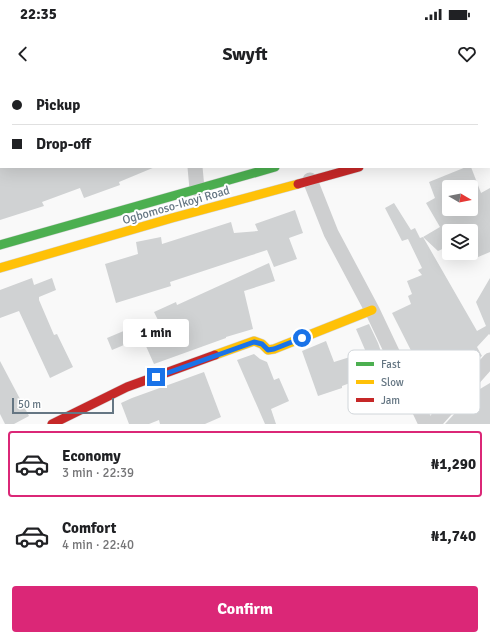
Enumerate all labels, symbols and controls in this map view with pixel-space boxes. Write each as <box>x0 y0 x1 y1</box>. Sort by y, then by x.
text: 22:35 <box>20 5 57 23</box>
icon: back <box>12 43 34 65</box>
text: Swyft <box>222 43 268 65</box>
icon: heart <box>456 43 478 65</box>
text: Pickup <box>36 96 80 114</box>
text: Drop-off <box>36 135 91 153</box>
north arrow <box>442 180 478 216</box>
map controls <box>442 180 478 260</box>
street label: Ogbomoso-Ikoyi Road <box>121 183 232 228</box>
button: layers <box>442 224 478 260</box>
callout: 1 min <box>123 319 189 347</box>
text: 1 min <box>140 325 172 341</box>
route start <box>293 329 311 347</box>
legend <box>348 350 480 414</box>
text: Fast <box>381 358 401 371</box>
route end <box>147 368 165 386</box>
text: Slow <box>381 376 404 389</box>
text: Jam <box>381 394 400 407</box>
scale bar <box>12 396 114 415</box>
text: 50 m <box>18 398 41 411</box>
icon: car <box>14 446 50 482</box>
text: Economy <box>62 447 121 465</box>
text: ₦1,290 <box>431 455 476 473</box>
text: 3 min · 22:39 <box>62 465 134 481</box>
icon: car <box>14 518 50 554</box>
text: Comfort <box>62 519 116 537</box>
text: ₦1,740 <box>431 527 476 545</box>
text: 4 min · 22:40 <box>62 537 134 553</box>
button: Confirm <box>12 586 478 632</box>

